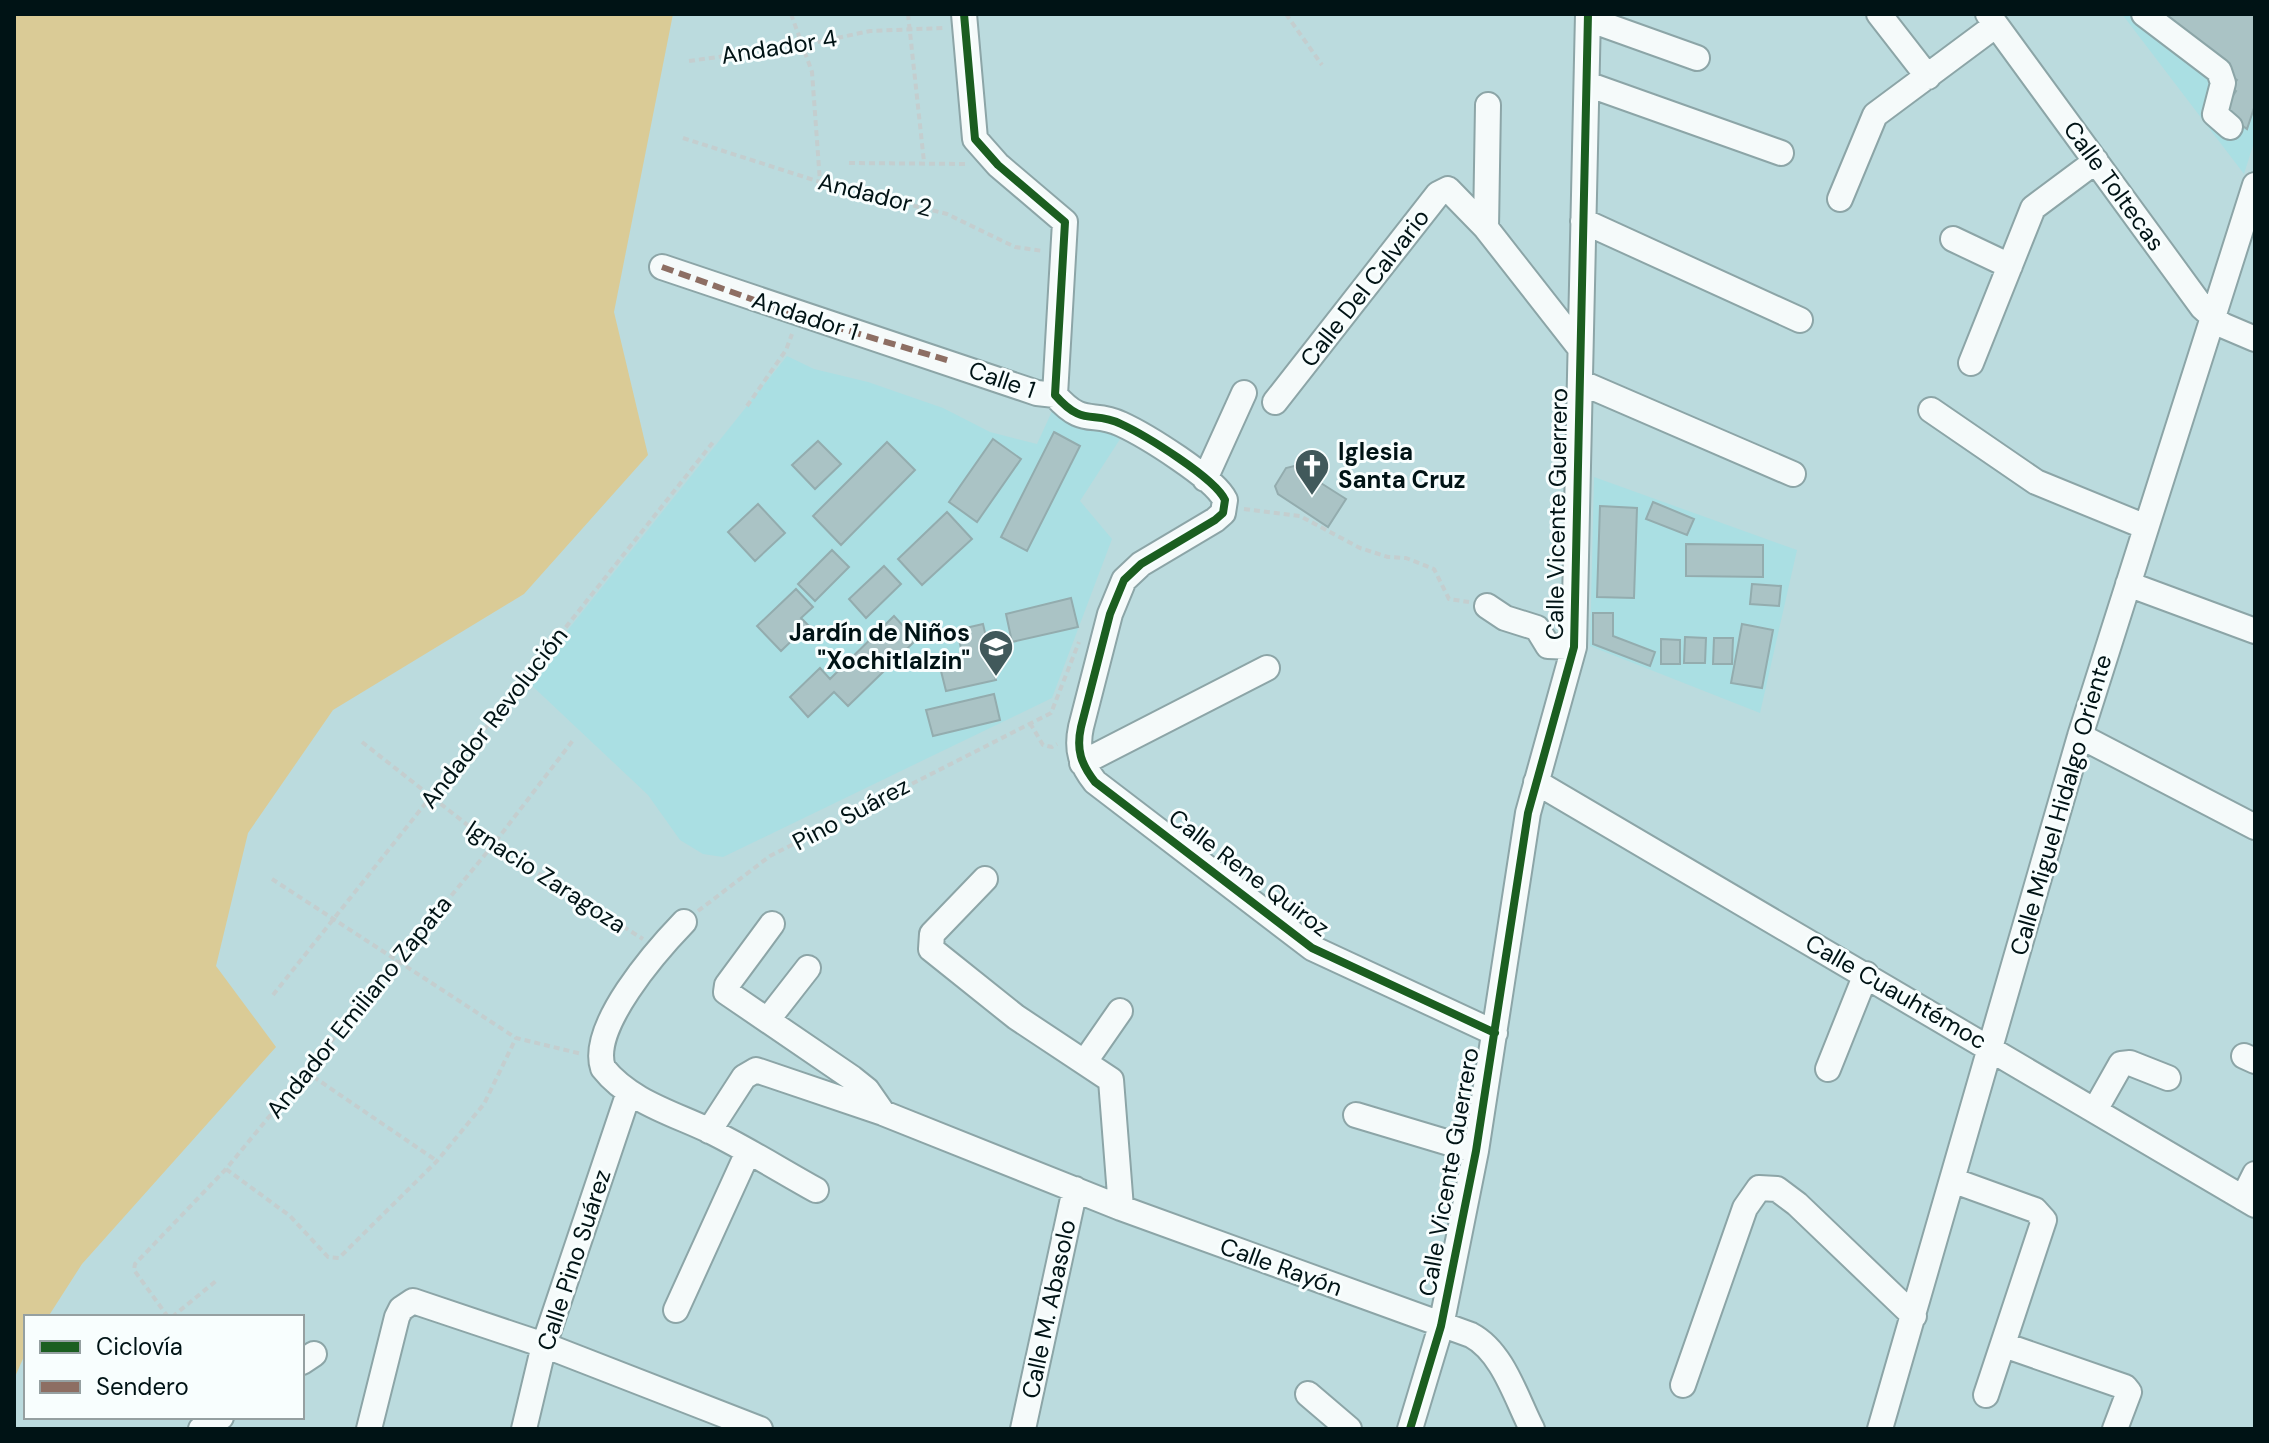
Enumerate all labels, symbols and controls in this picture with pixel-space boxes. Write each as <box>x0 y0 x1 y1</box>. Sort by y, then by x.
street label: Andador 4 <box>719 22 839 71</box>
street label: Calle Toltecas <box>2057 115 2172 257</box>
street label: Andador 2 <box>815 165 935 224</box>
street label: Calle Del Calvario <box>1293 202 1436 373</box>
street label: Andador 1 <box>748 284 862 347</box>
street label: Calle 1 <box>965 354 1040 405</box>
street label: Calle Vicente Guerrero <box>1539 388 1574 640</box>
place label: Iglesia Santa Cruz <box>1338 436 1466 495</box>
church icon: Iglesia Santa Cruz <box>1293 447 1331 497</box>
place label: Jardín de Niños "Xochitlalzin" <box>789 617 970 676</box>
street label: Andador Revolución <box>413 621 574 815</box>
school or university icon: Jardín de Niños "Xochitlalzin" <box>977 628 1015 678</box>
street label: Calle Miguel Hidalgo Oriente <box>2003 651 2118 959</box>
street label: Pino Suárez <box>787 770 914 857</box>
street label: Calle Rene Quiroz <box>1163 802 1336 943</box>
street label: Ignacio Zaragoza <box>460 813 632 940</box>
street label: Andador Emiliano Zapata <box>259 889 458 1124</box>
street label: Calle Cuauhtémoc <box>1800 927 1993 1056</box>
street label: Calle Vicente Guerrero <box>1411 1045 1486 1299</box>
street label: Calle Pino Suárez <box>530 1165 617 1354</box>
street label: Calle M. Abasolo <box>1014 1217 1083 1401</box>
street label: Calle Rayón <box>1216 1230 1347 1303</box>
legend <box>24 1315 304 1419</box>
text: Ciclovía <box>96 1331 183 1362</box>
text: Sendero <box>96 1371 189 1402</box>

